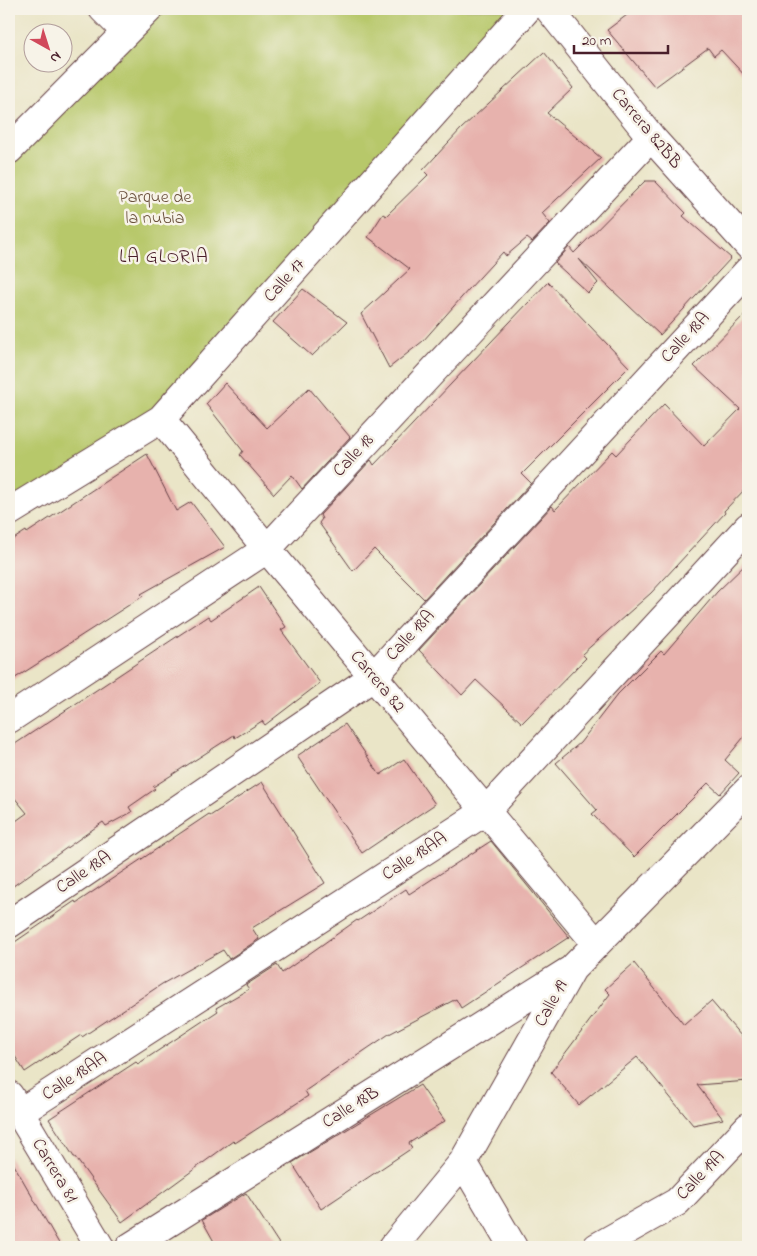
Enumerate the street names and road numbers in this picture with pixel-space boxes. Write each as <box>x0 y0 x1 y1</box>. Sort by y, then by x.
street label: Carrera 82BB <box>604 83 688 175</box>
street label: Calle 17 <box>258 253 312 309</box>
street label: Calle 18A <box>655 307 717 369</box>
street label: Calle 18 <box>327 428 381 483</box>
street label: Calle 18A <box>380 605 442 667</box>
street label: Carrera 82 <box>343 645 411 719</box>
street label: Calle 18AA <box>377 826 453 888</box>
street label: Calle 18A <box>51 845 117 901</box>
street label: Calle 19 <box>529 976 576 1032</box>
street label: Calle 18AA <box>37 1046 113 1108</box>
street label: Calle 18B <box>317 1080 385 1136</box>
street label: Carrera 81 <box>25 1134 84 1208</box>
street label: Calle 19A <box>671 1145 731 1207</box>

